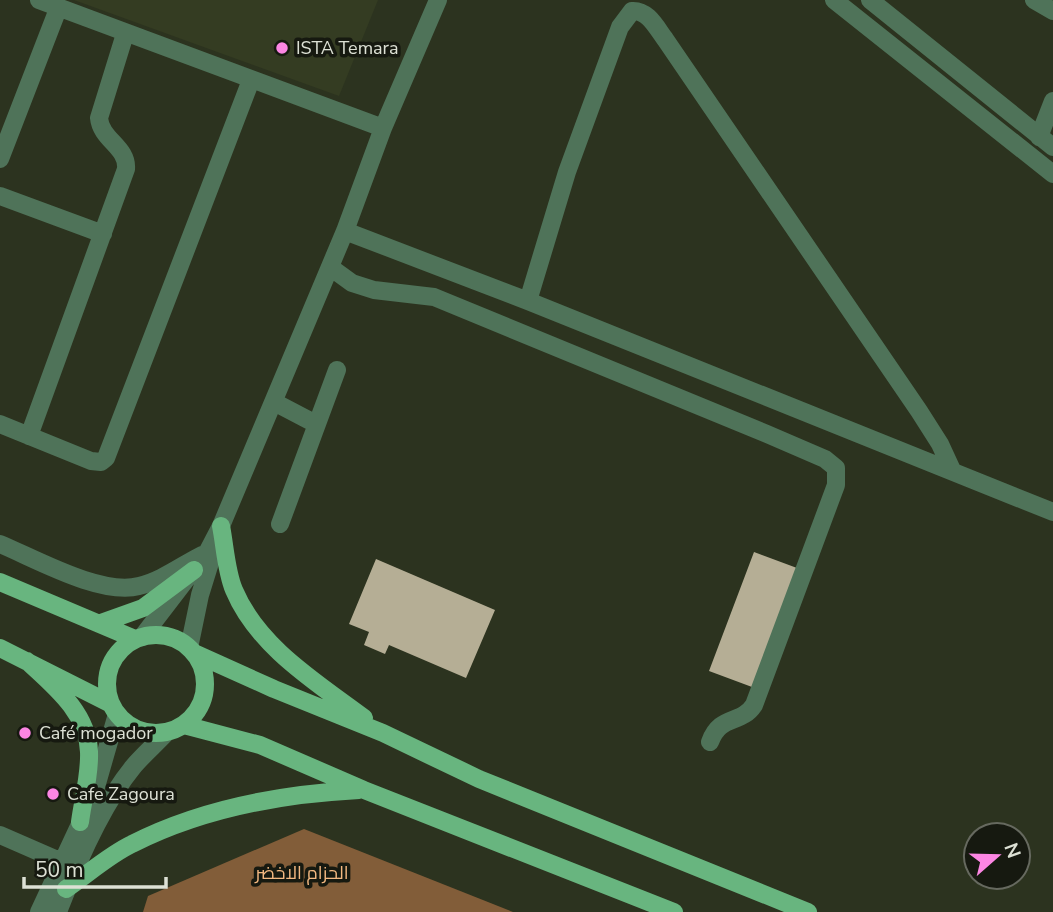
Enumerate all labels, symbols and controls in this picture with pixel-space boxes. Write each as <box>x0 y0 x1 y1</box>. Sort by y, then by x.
place label: ISTA Temara <box>296 36 399 60</box>
marker: ISTA Temara <box>274 40 290 56</box>
place label: Café mogador <box>39 721 153 745</box>
marker: Café mogador <box>17 725 33 741</box>
place label: Cafe Zagoura <box>67 782 175 806</box>
marker: Cafe Zagoura <box>45 786 61 802</box>
north arrow <box>962 821 1032 891</box>
text: N <box>997 839 1027 862</box>
scale bar <box>24 846 166 890</box>
text: 50 m <box>35 856 84 884</box>
park label: الحزام الاخضر <box>254 861 349 885</box>

